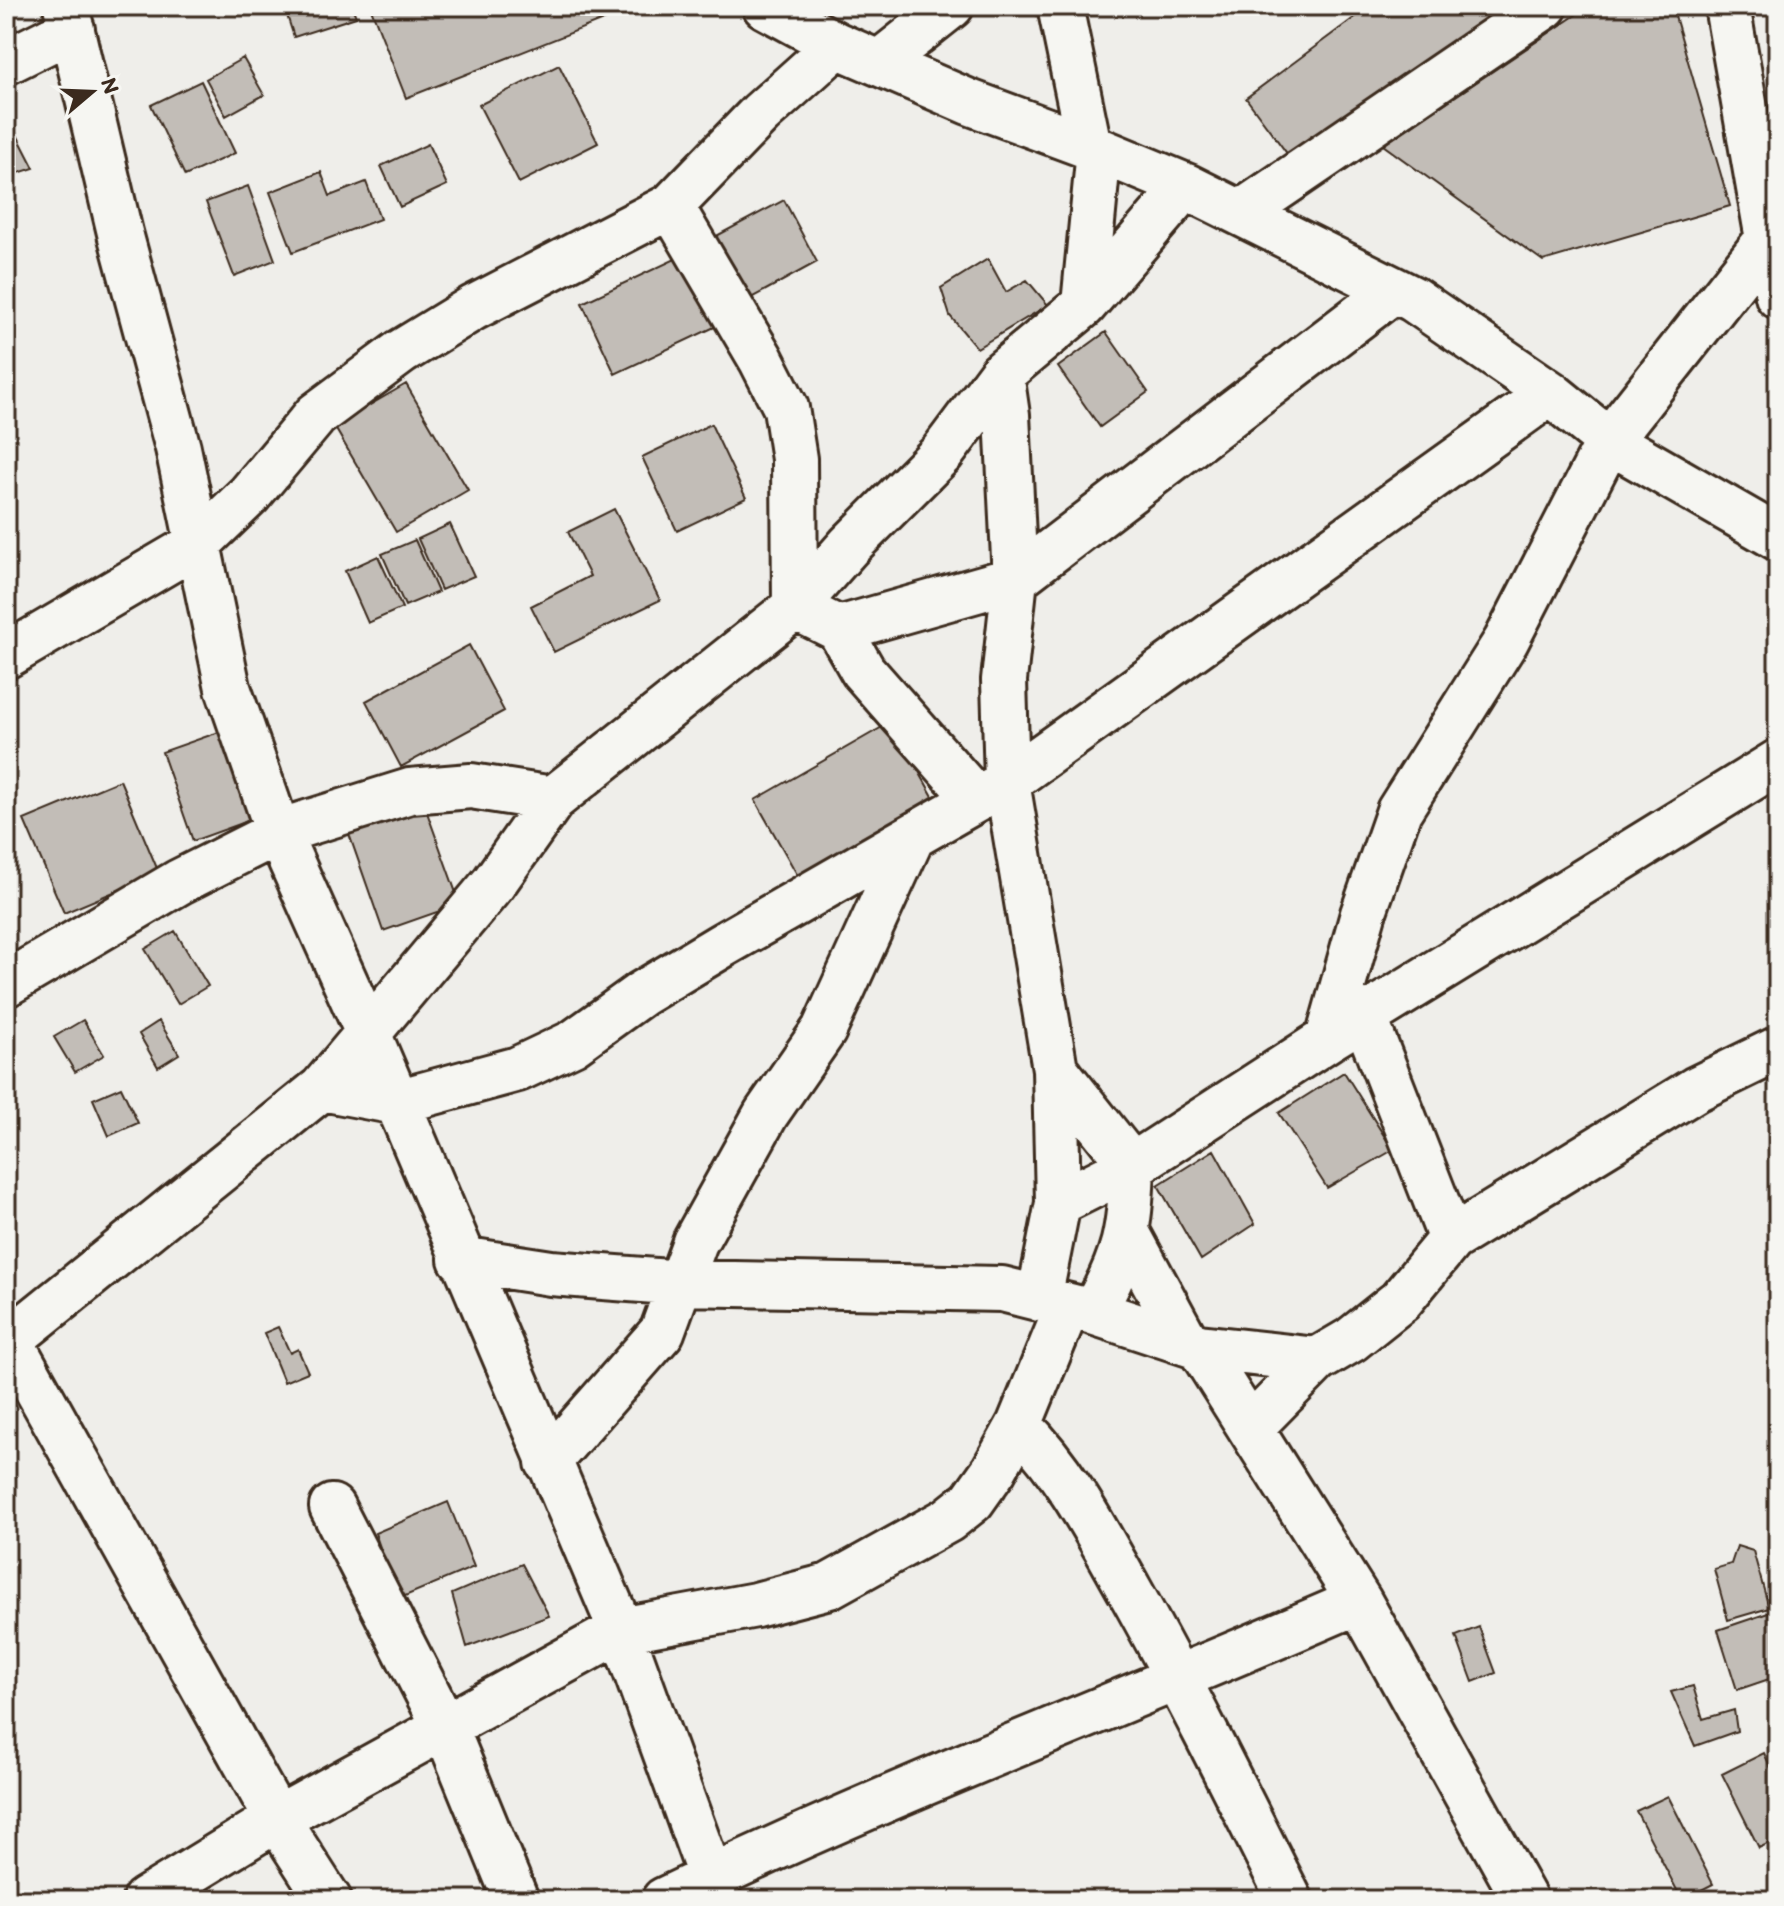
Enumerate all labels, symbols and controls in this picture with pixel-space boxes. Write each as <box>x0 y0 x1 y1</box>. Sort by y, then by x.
north arrow <box>52 52 132 132</box>
text: N <box>95 74 126 97</box>

